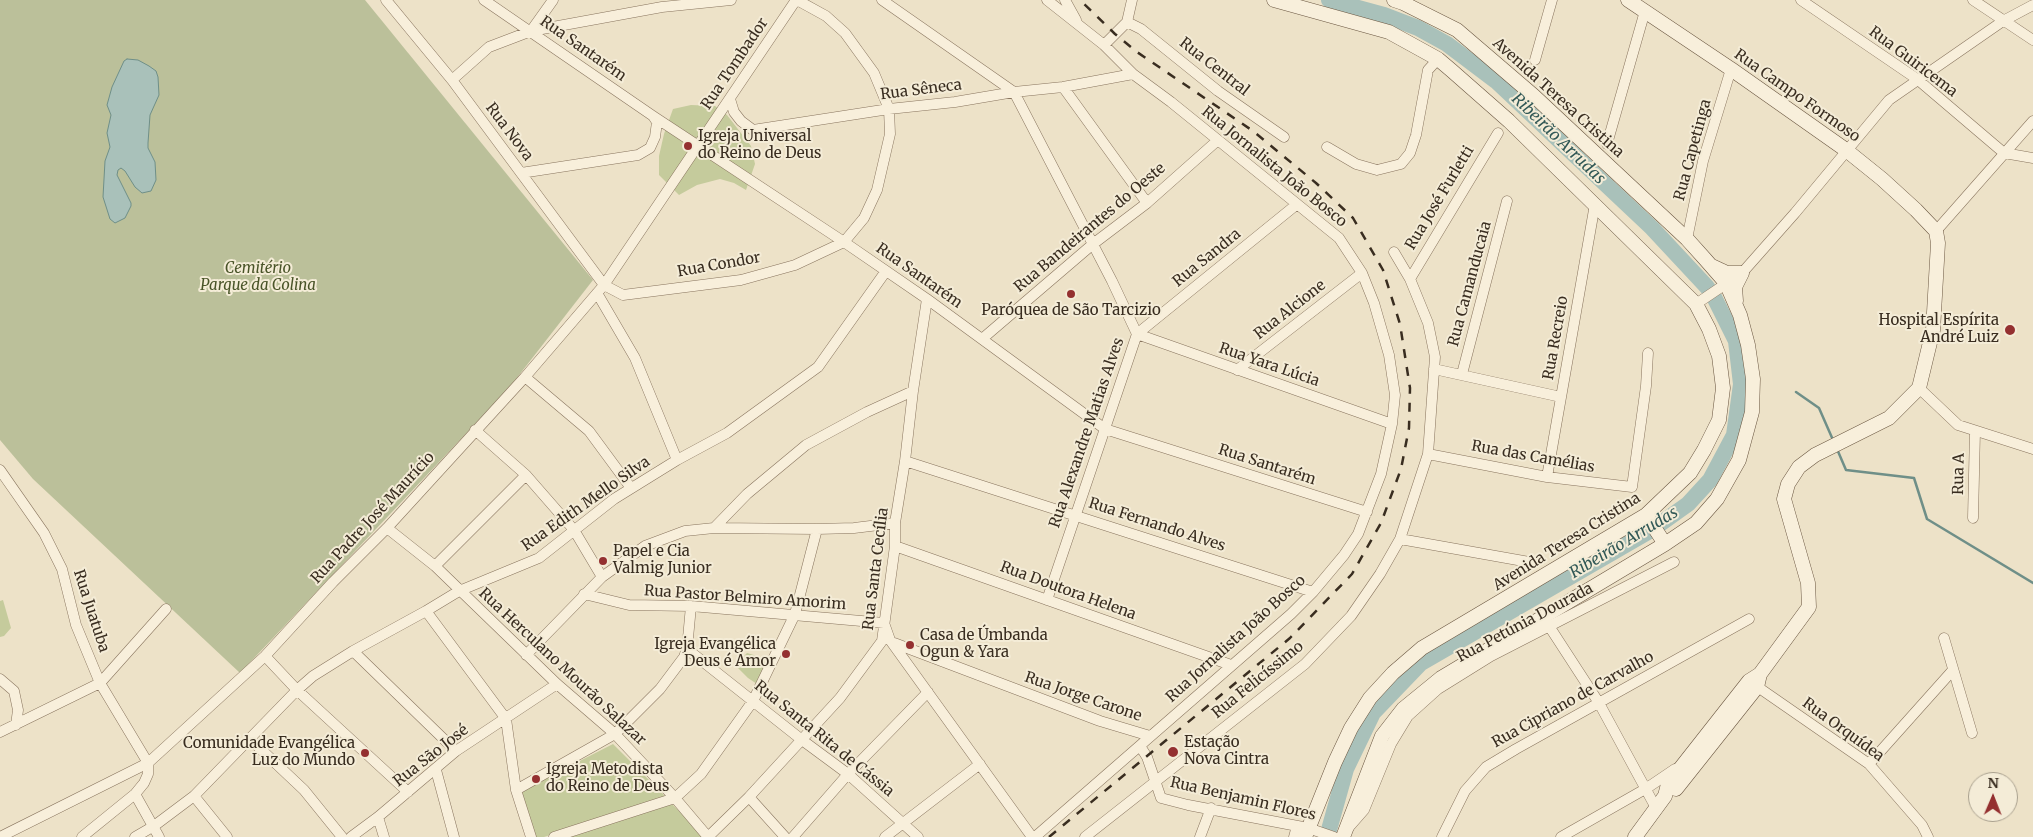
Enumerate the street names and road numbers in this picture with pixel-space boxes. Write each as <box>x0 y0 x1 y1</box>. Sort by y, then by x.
street label: Rua Santarém <box>536 13 630 85</box>
street label: Rua Tombador <box>698 15 772 113</box>
street label: Rua Guiricema <box>1865 23 1961 101</box>
street label: Rua Central <box>1175 34 1253 100</box>
street label: Avenida Teresa Cristina <box>1489 34 1627 162</box>
street label: Rua Campo Formoso <box>1731 46 1863 146</box>
street label: Rua Sêneca <box>879 76 963 104</box>
street label: Rua Capetinga <box>1671 97 1715 203</box>
street label: Rua Nova <box>481 99 537 165</box>
street label: Rua Jornalista João Bosco <box>1198 103 1350 231</box>
street label: Rua José Furletti <box>1402 143 1478 253</box>
street label: Rua Bandeirantes do Oeste <box>1011 160 1169 296</box>
street label: Rua Camanducaia <box>1445 219 1495 349</box>
street label: Rua Sandra <box>1169 225 1245 291</box>
street label: Rua Santarém <box>872 240 966 312</box>
street label: Rua Condor <box>676 249 762 281</box>
street label: Rua Alcione <box>1251 277 1329 343</box>
street label: Rua Recreio <box>1540 295 1572 381</box>
street label: Rua Alexandre Matias Alves <box>1046 336 1128 530</box>
street label: Rua Yara Lúcia <box>1216 339 1322 391</box>
street label: Rua das Camélias <box>1470 437 1596 477</box>
street label: Rua Santarém <box>1216 441 1318 489</box>
street label: Rua Padre José Maurício <box>307 449 439 587</box>
street label: Rua Edith Mello Silva <box>518 453 654 555</box>
street label: Rua A <box>1950 453 1968 495</box>
street label: Avenida Teresa Cristina <box>1490 489 1644 595</box>
street label: Rua Fernando Alves <box>1086 494 1228 556</box>
street label: Rua Santa Cecília <box>860 507 892 631</box>
street label: Rua Doutora Helena <box>998 558 1138 624</box>
street label: Rua Juatuba <box>69 567 113 655</box>
street label: Rua Jornalista João Bosco <box>1163 572 1309 706</box>
street label: Rua Petúnia Dourada <box>1454 579 1596 667</box>
street label: Rua Pastor Belmiro Amorim <box>643 582 847 614</box>
street label: Rua Herculano Mourão Salazar <box>475 585 649 749</box>
street label: Rua Felicíssimo <box>1209 638 1307 722</box>
street label: Rua Cipriano de Carvalho <box>1489 648 1657 752</box>
street label: Rua Jorge Carone <box>1022 669 1144 725</box>
street label: Rua Santa Rita de Cássia <box>751 677 897 801</box>
street label: Rua Orquídea <box>1799 694 1887 766</box>
street label: Rua São José <box>390 721 472 791</box>
street label: Rua Benjamin Flores <box>1168 773 1318 825</box>

